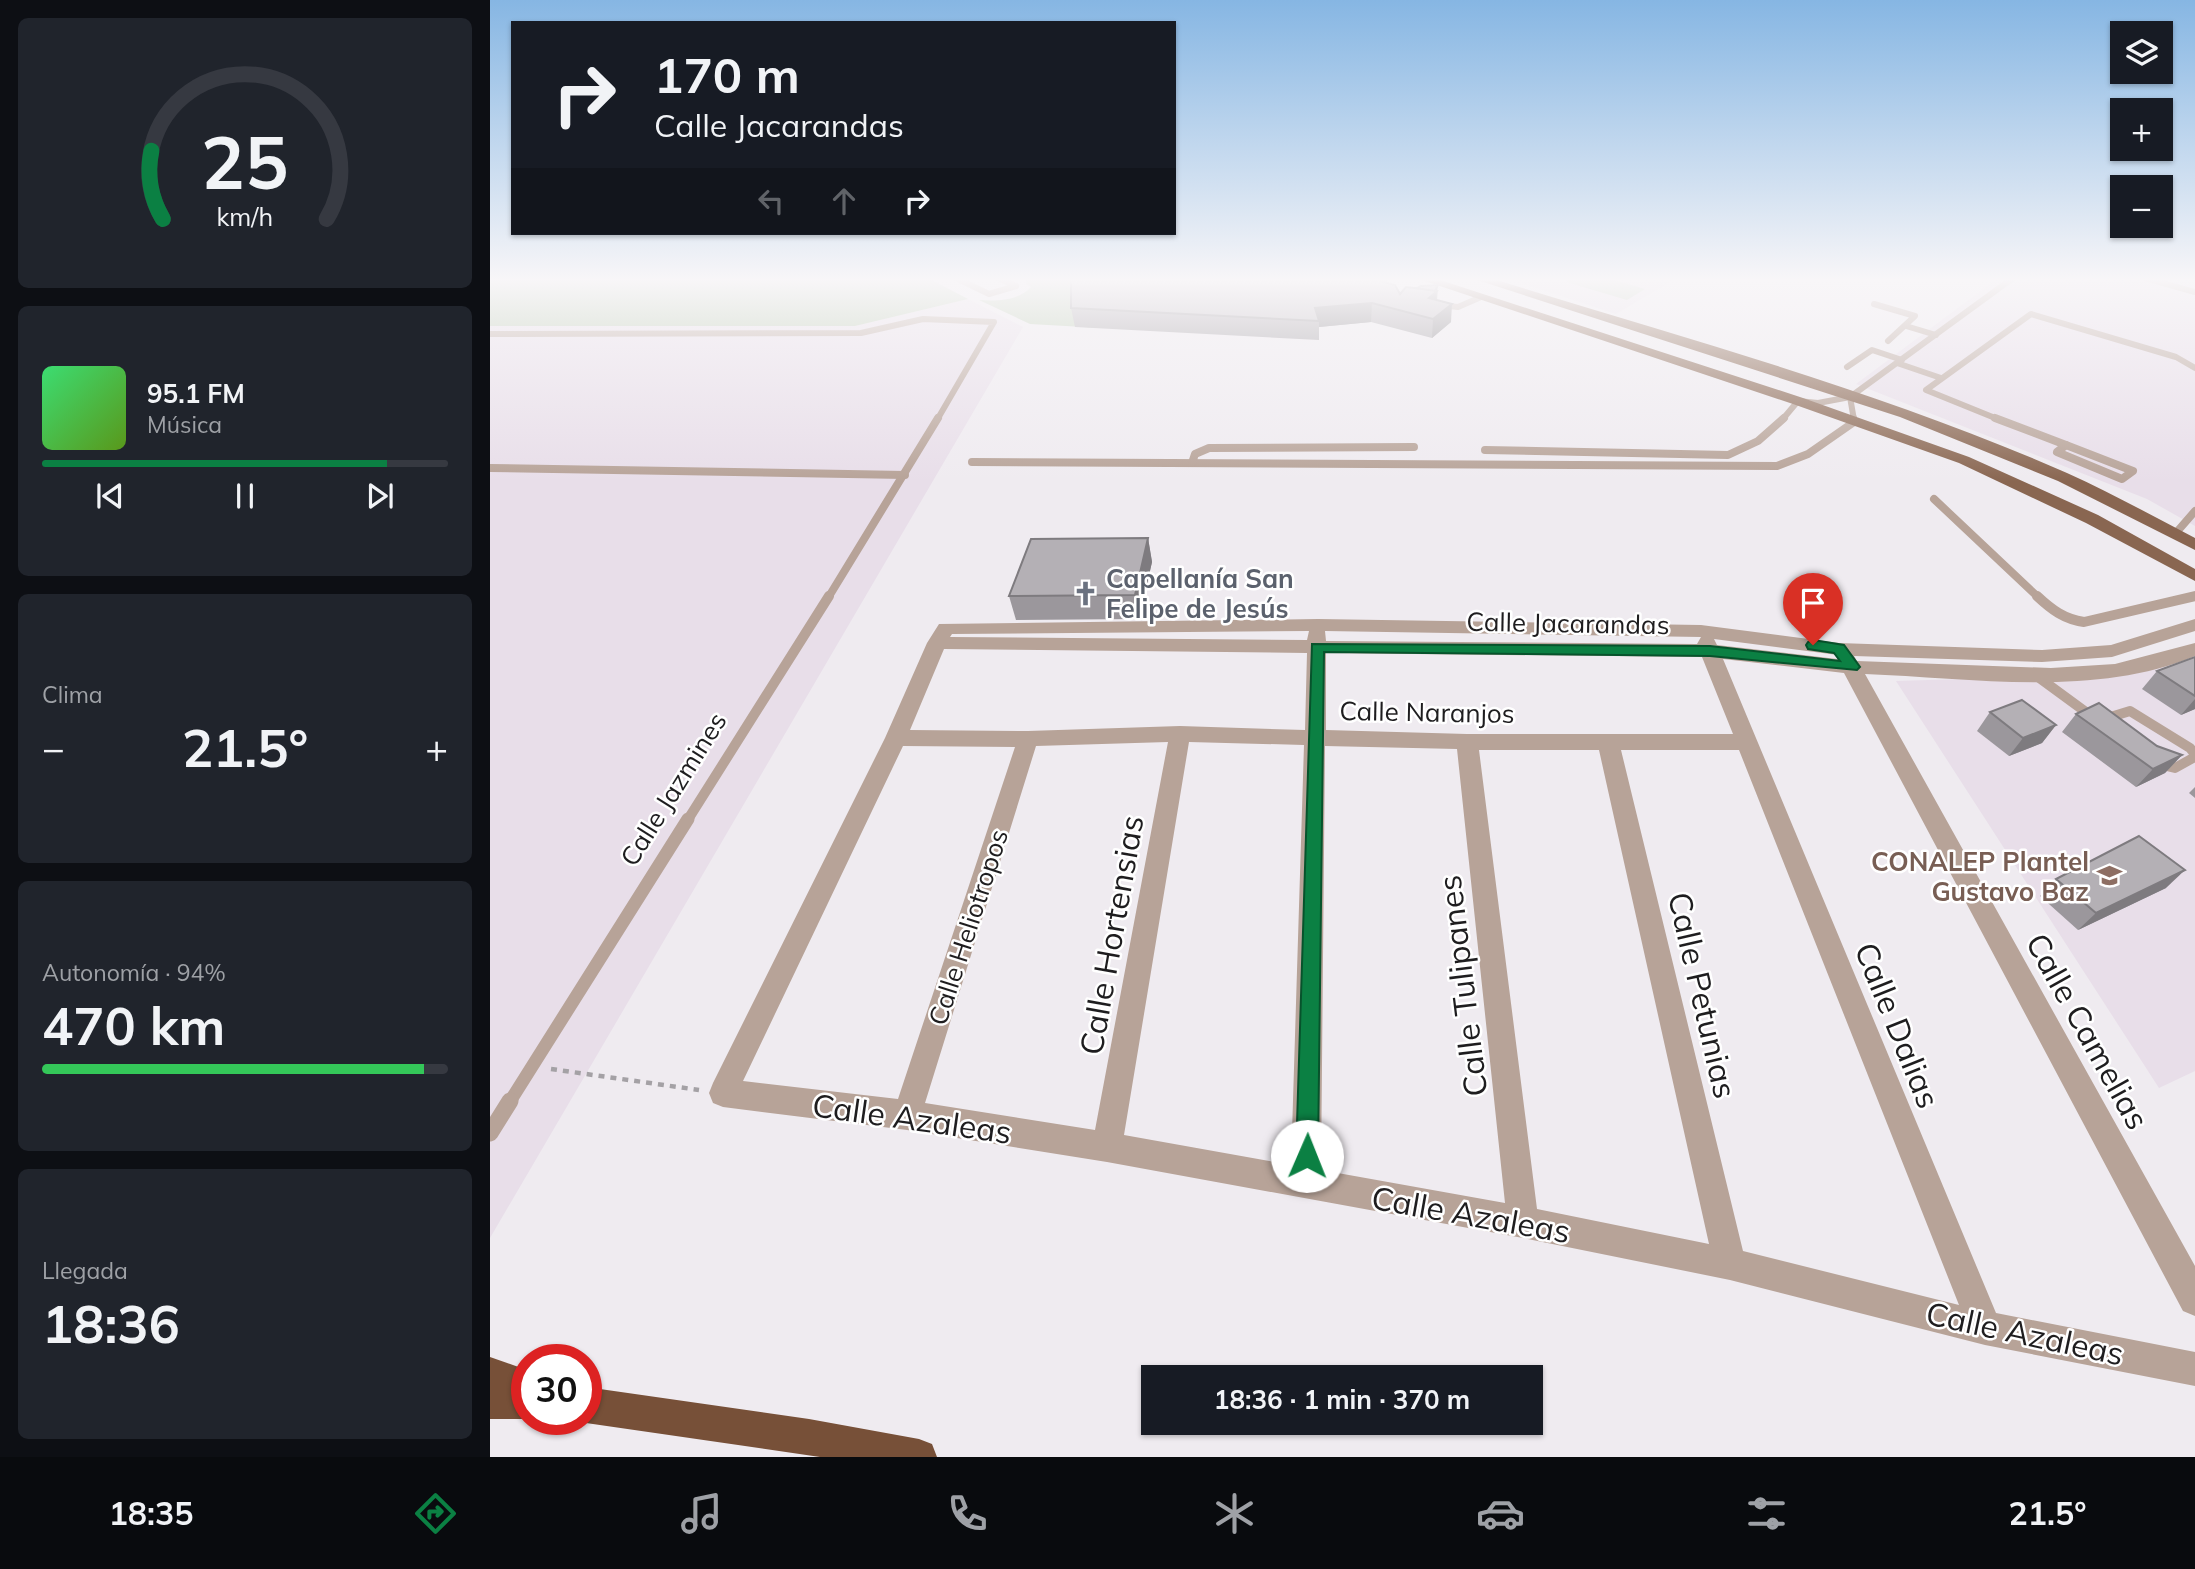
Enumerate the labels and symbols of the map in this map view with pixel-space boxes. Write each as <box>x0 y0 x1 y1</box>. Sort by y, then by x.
place label: Capellanía San Felipe de Jesús <box>1106 562 1294 625</box>
pin <box>1783 573 1843 645</box>
church icon: Capellanía San Felipe de Jesús <box>1072 579 1100 607</box>
street label: Calle Jacarandas <box>1466 605 1670 641</box>
street label: Calle Naranjos <box>1339 694 1515 730</box>
street label: Calle Jazmines <box>613 706 733 872</box>
street label: Calle Hortensias <box>1070 812 1152 1058</box>
street label: Calle Heliotropos <box>921 825 1015 1029</box>
place label: CONALEP Plantel Gustavo Baz <box>1871 845 2089 908</box>
school or university icon: CONALEP Plantel Gustavo Baz <box>2095 862 2123 890</box>
street label: Calle Tulipanes <box>1429 873 1495 1099</box>
street label: Calle Petunias <box>1660 888 1746 1102</box>
street label: Calle Camelias <box>2018 926 2158 1136</box>
street label: Calle Dalias <box>1847 936 1949 1114</box>
street label: Calle Azaleas <box>810 1084 1014 1152</box>
position arrow <box>1270 1119 1344 1193</box>
street label: Calle Azaleas <box>1369 1177 1573 1251</box>
street label: Calle Azaleas <box>1923 1293 2127 1373</box>
speed limit sign: 30 <box>511 1344 602 1435</box>

